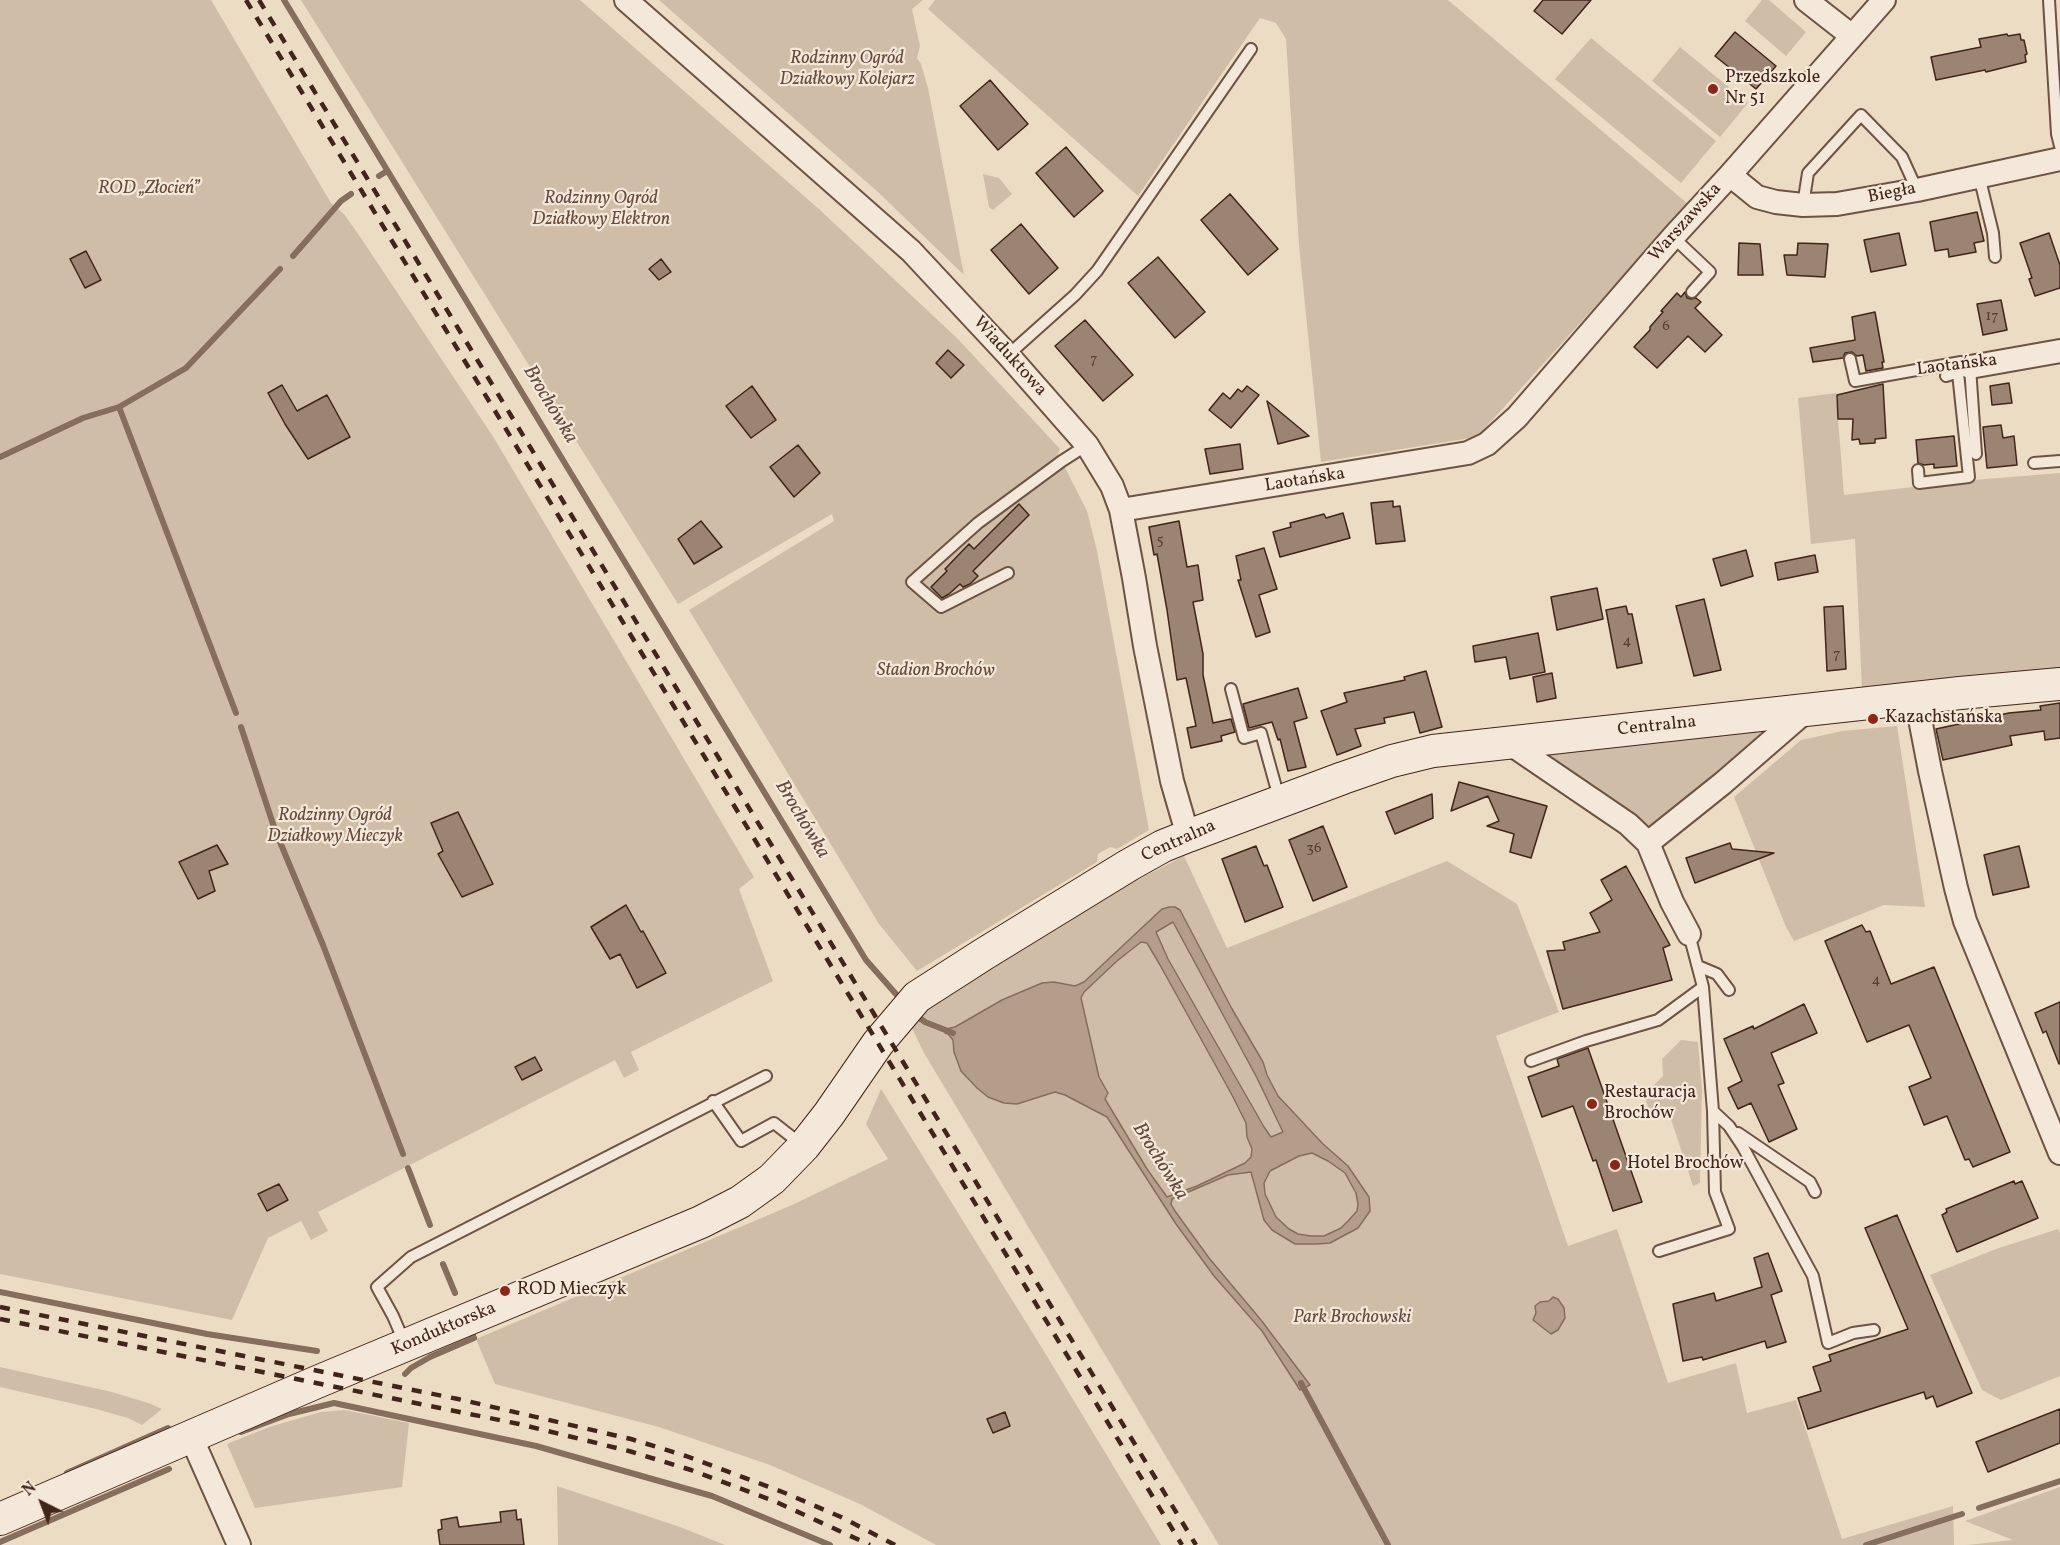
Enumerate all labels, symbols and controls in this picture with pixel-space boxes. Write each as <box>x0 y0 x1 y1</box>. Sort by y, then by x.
park label: Rodzinny Ogród Działkowy Kolejarz <box>779 49 915 92</box>
place label: Przedszkole Nr 51 <box>1725 68 1820 110</box>
marker: Przedszkole Nr 51 <box>1706 82 1720 96</box>
park label: ROD „Złocień” <box>98 179 200 201</box>
street label: Warszawska <box>1645 179 1727 267</box>
street label: Biegła <box>1866 179 1918 209</box>
park label: Rodzinny Ogród Działkowy Elektron <box>532 189 670 232</box>
house number: 17 <box>1985 308 1999 326</box>
street label: Wiaduktowa <box>967 312 1051 402</box>
house number: 6 <box>1662 318 1670 336</box>
street label: Laotańska <box>1915 350 1999 382</box>
house number: 7 <box>1090 351 1098 369</box>
water label: Brochówka <box>516 362 582 448</box>
street label: Laotańska <box>1263 464 1347 498</box>
house number: 5 <box>1156 532 1164 550</box>
house number: 4 <box>1623 633 1631 651</box>
house number: 7 <box>1833 646 1841 664</box>
park label: Stadion Brochów <box>877 661 995 683</box>
place label: Kazachstańska <box>1885 708 2003 730</box>
street label: Centralna <box>1617 712 1697 742</box>
marker: Kazachstańska <box>1866 712 1880 726</box>
water label: Brochówka <box>768 777 834 863</box>
park label: Rodzinny Ogród Działkowy Mieczyk <box>267 806 403 848</box>
street label: Centralna <box>1139 816 1219 868</box>
house number: 36 <box>1306 840 1322 858</box>
house number: 4 <box>1872 972 1880 990</box>
place label: Restauracja Brochów <box>1604 1083 1696 1126</box>
marker: Restauracja Brochów <box>1585 1097 1599 1111</box>
water label: Brochówka <box>1126 1119 1192 1205</box>
place label: Hotel Brochów <box>1627 1154 1744 1176</box>
marker: Hotel Brochów <box>1608 1158 1622 1172</box>
place label: ROD Mieczyk <box>517 1280 627 1302</box>
marker: ROD Mieczyk <box>498 1284 512 1298</box>
street label: Konduktorska <box>388 1298 500 1362</box>
park label: Park Brochowski <box>1293 1308 1411 1330</box>
north arrow <box>12 1473 72 1533</box>
text: N <box>18 1478 42 1502</box>

